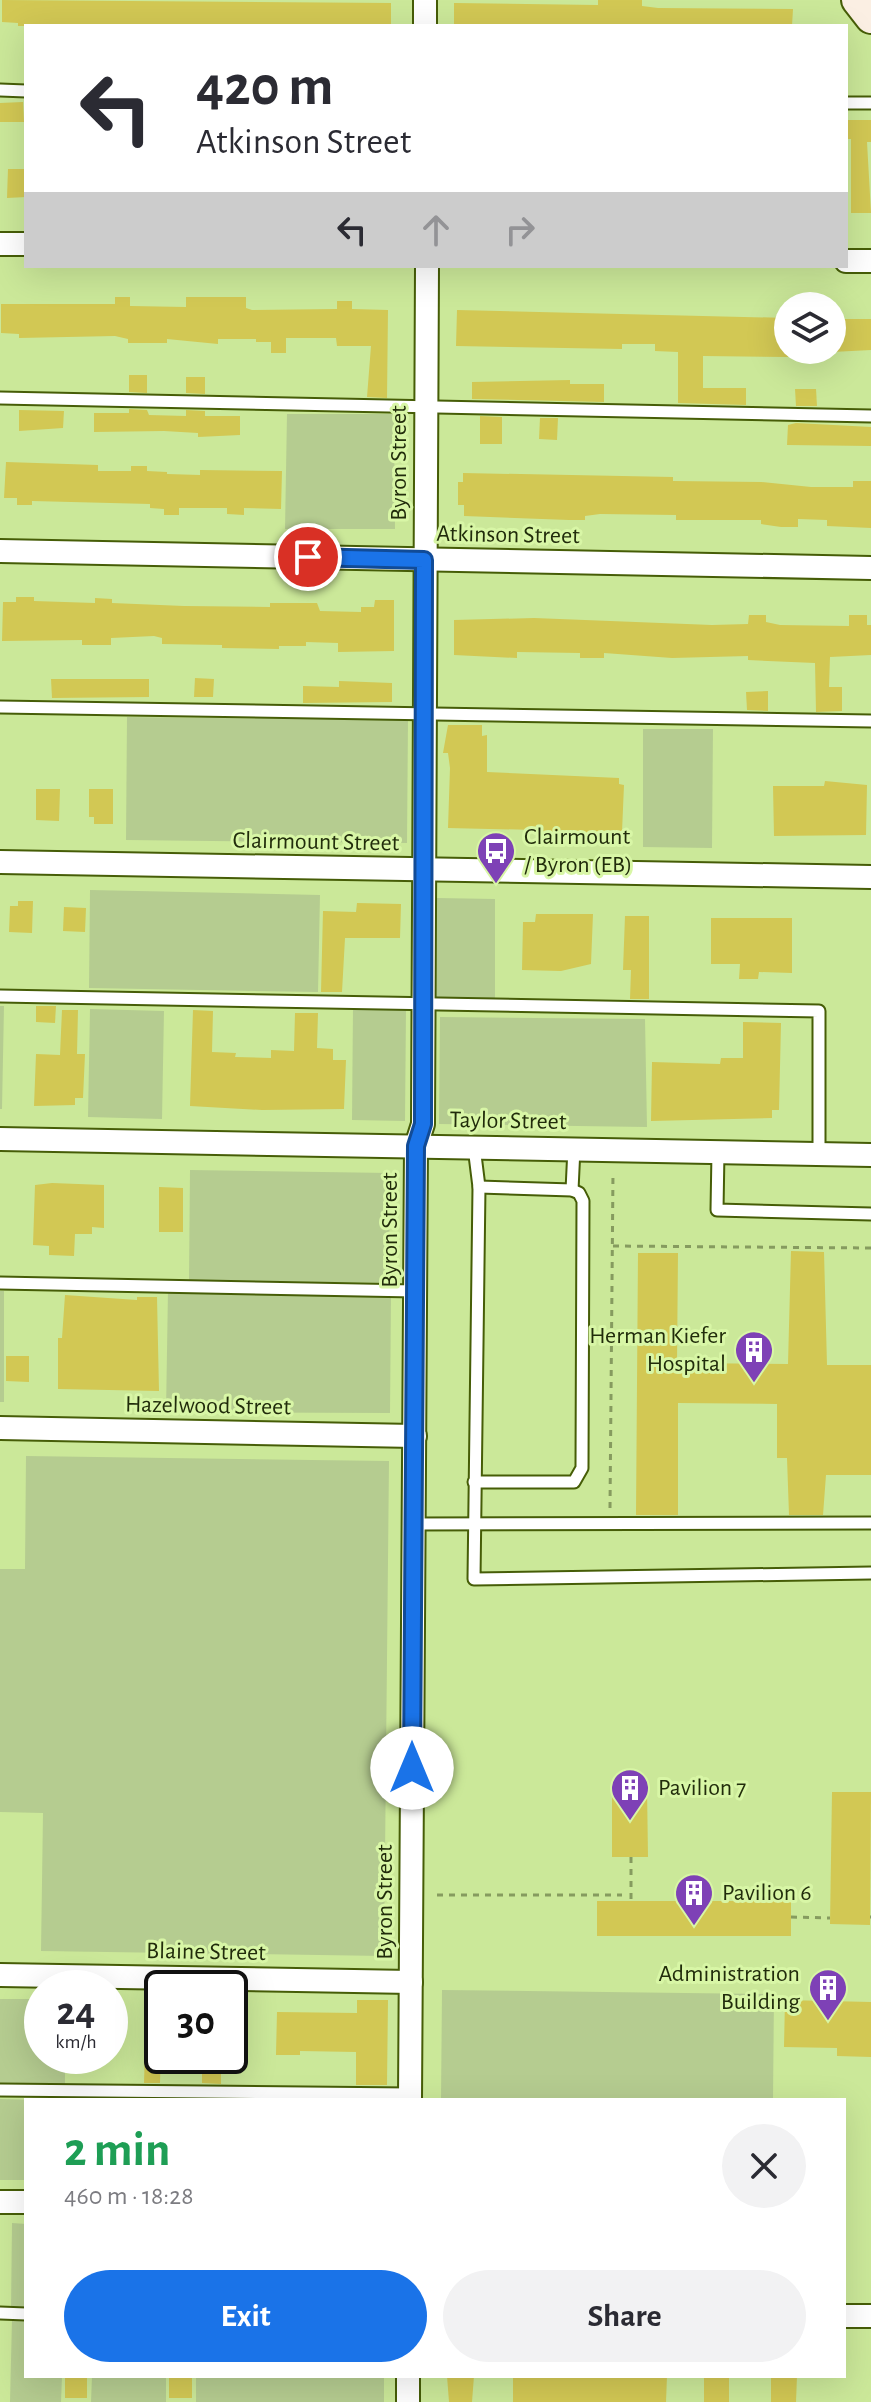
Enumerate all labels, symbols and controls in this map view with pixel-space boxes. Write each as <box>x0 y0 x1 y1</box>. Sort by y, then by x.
icon: left <box>64 56 168 160</box>
text: 420 m <box>196 59 333 115</box>
text: Atkinson Street <box>196 124 411 160</box>
icon: left <box>330 208 374 252</box>
icon: ahead <box>414 208 458 252</box>
icon: right <box>498 208 542 252</box>
map controls <box>774 292 846 364</box>
button: layers <box>774 292 846 364</box>
street label: Byron Street <box>387 405 411 521</box>
street label: Atkinson Street <box>436 522 580 548</box>
pin <box>274 523 342 591</box>
icon: arrive <box>286 535 330 579</box>
place label: Clairmount / Byron (EB) <box>524 825 632 877</box>
street label: Clairmount Street <box>233 829 400 855</box>
bus stop icon: Clairmount / Byron (EB) <box>475 830 517 885</box>
street label: Taylor Street <box>449 1108 567 1134</box>
street label: Byron Street <box>378 1172 402 1288</box>
place label: Herman Kiefer Hospital <box>589 1324 726 1376</box>
building icon: Herman Kiefer Hospital <box>733 1329 775 1384</box>
street label: Hazelwood Street <box>125 1393 291 1419</box>
position arrow <box>370 1726 454 1810</box>
building icon: Pavilion 7 <box>609 1767 651 1822</box>
place label: Pavilion 7 <box>658 1776 746 1800</box>
street label: Byron Street <box>373 1844 397 1960</box>
building icon: Pavilion 6 <box>673 1872 715 1927</box>
place label: Pavilion 6 <box>722 1881 812 1905</box>
street label: Blaine Street <box>146 1939 266 1965</box>
place label: Administration Building <box>658 1962 800 2014</box>
building icon: Administration Building <box>807 1967 849 2022</box>
speed limit sign: 30 <box>144 1970 248 2074</box>
text: 24 <box>57 1992 95 2032</box>
text: km/h <box>55 2032 97 2052</box>
button: close <box>722 2124 806 2208</box>
text: 2 min <box>64 2127 171 2175</box>
text: 460 m · 18:28 <box>64 2183 193 2209</box>
button: Exit <box>64 2270 427 2362</box>
button: Share <box>443 2270 806 2362</box>

